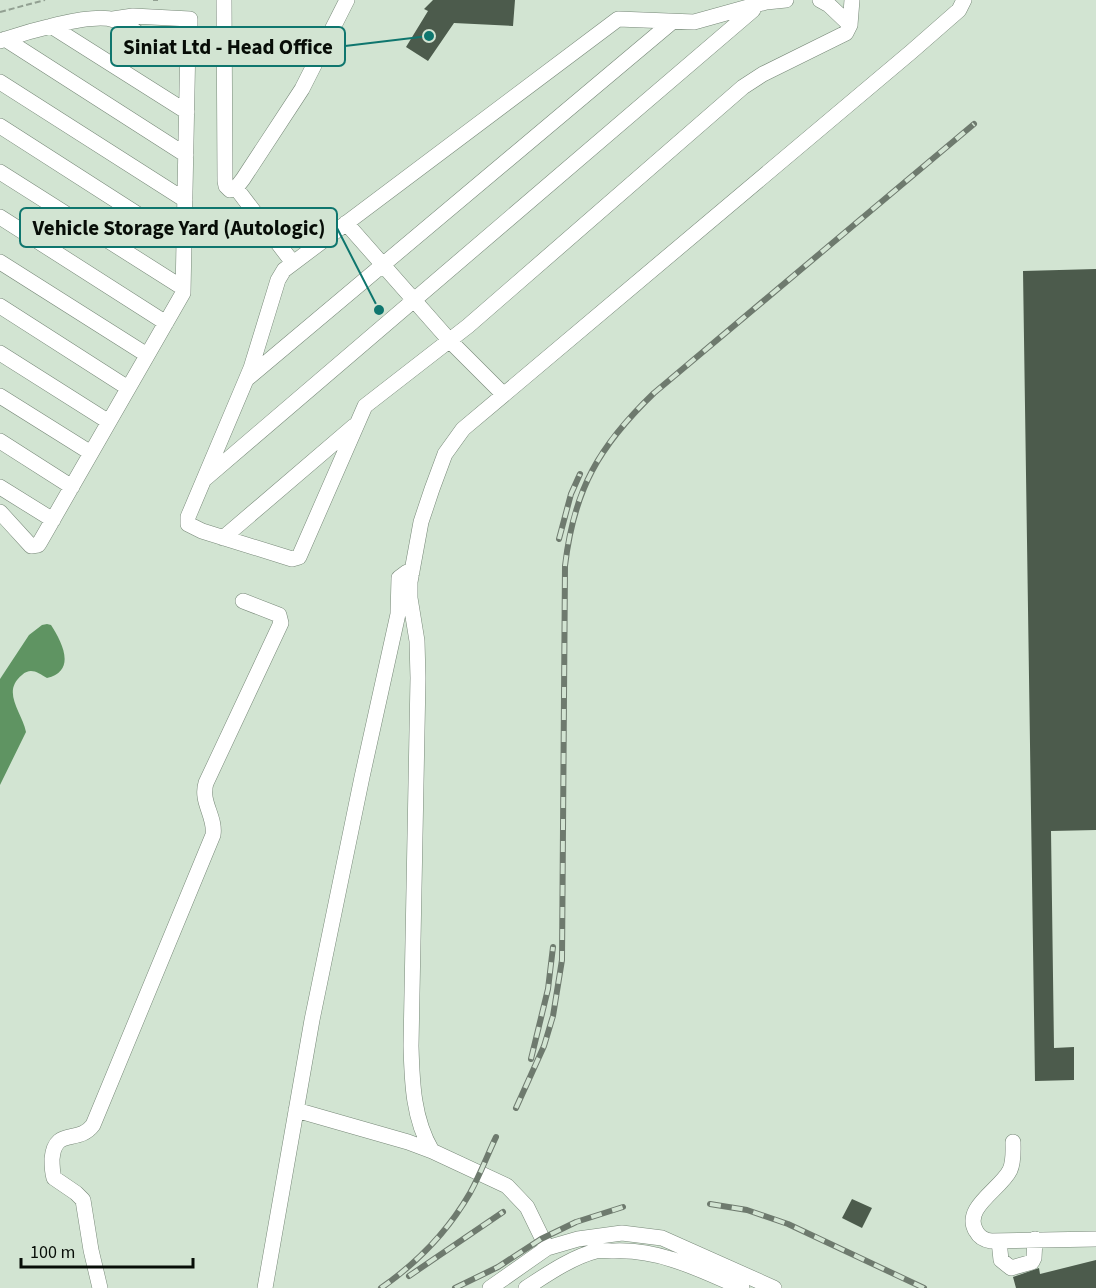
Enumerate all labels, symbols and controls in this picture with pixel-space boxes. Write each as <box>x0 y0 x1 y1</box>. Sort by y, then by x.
callout: Siniat Ltd - Head Office <box>111 27 345 66</box>
text: Siniat Ltd - Head Office <box>123 32 333 62</box>
callout: Vehicle Storage Yard (Autologic) <box>20 208 337 247</box>
text: Vehicle Storage Yard (Autologic) <box>31 213 326 243</box>
scale bar <box>21 1231 194 1269</box>
text: 100 m <box>30 1240 75 1265</box>

